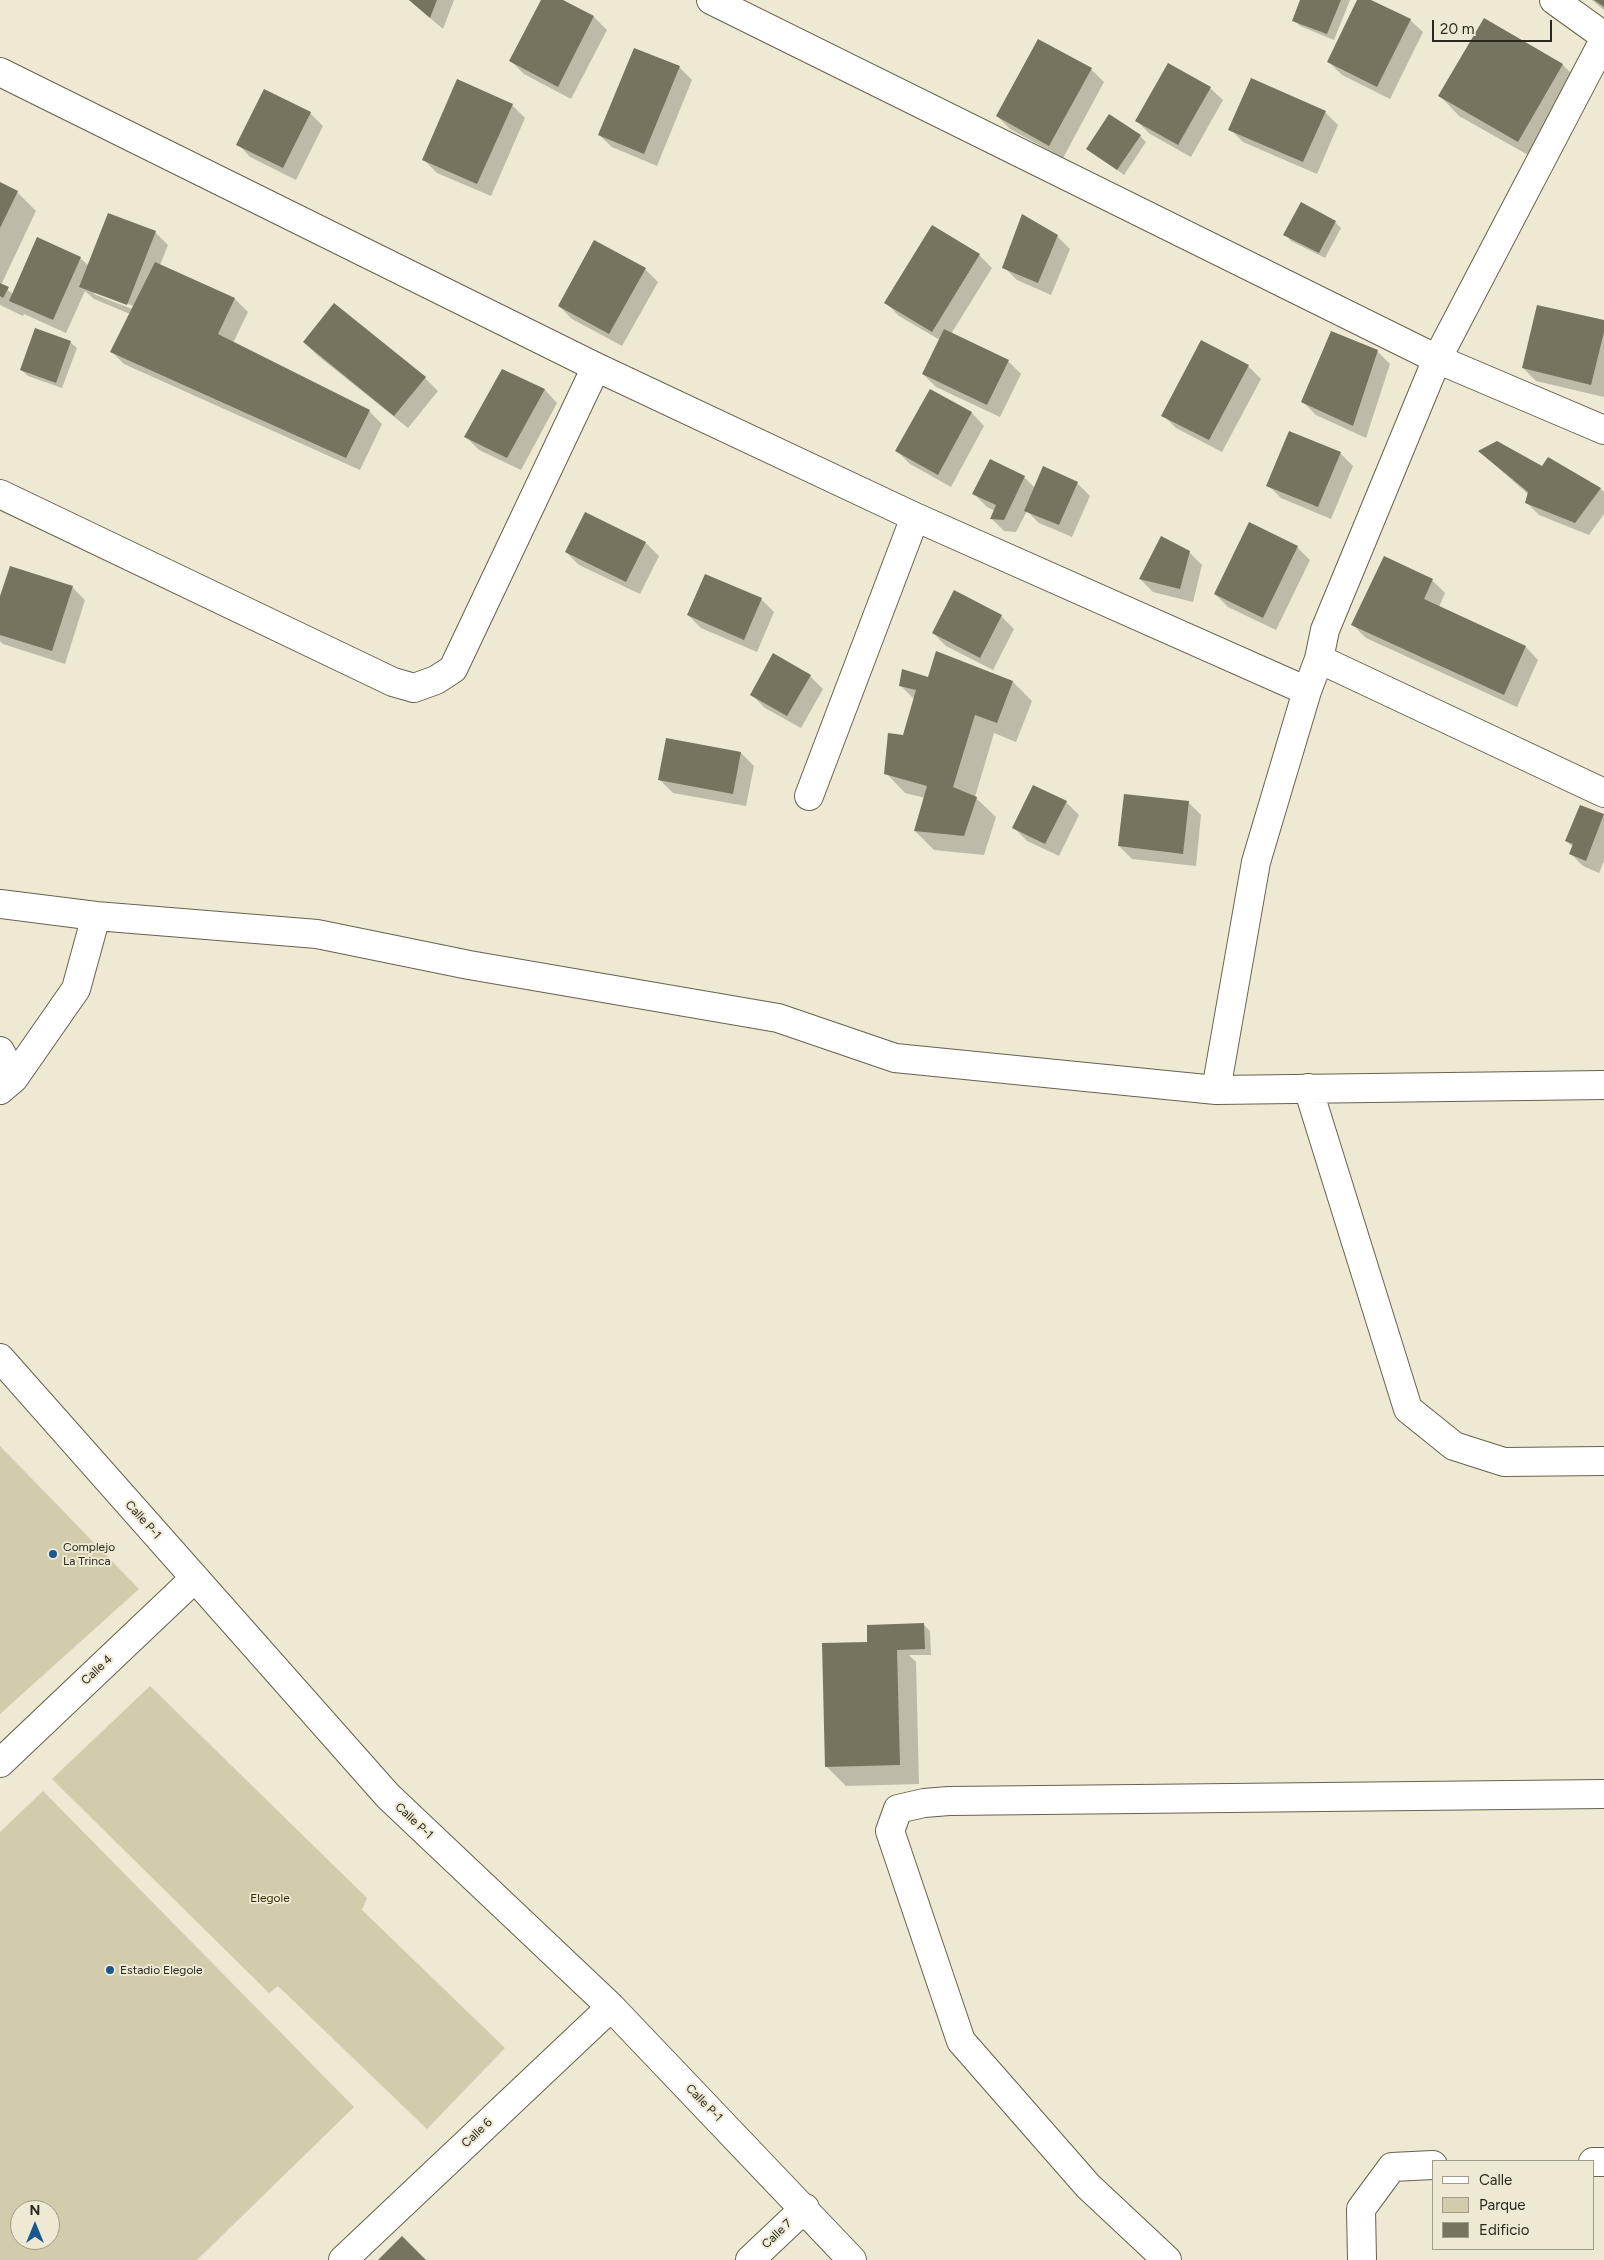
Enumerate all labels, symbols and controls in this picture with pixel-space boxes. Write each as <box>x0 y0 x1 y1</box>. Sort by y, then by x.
scale bar <box>1434 10 1554 42</box>
text: 20 m <box>1440 20 1474 38</box>
street label: Calle P-1 <box>122 1498 164 1542</box>
place label: Complejo La Trinca <box>63 1540 115 1568</box>
marker: Complejo La Trinca <box>47 1548 59 1560</box>
street label: Calle 4 <box>79 1652 115 1688</box>
street label: Calle P-1 <box>392 1800 436 1842</box>
park label: Elegole <box>250 1891 290 1905</box>
place label: Estadio Elegole <box>120 1963 203 1977</box>
marker: Estadio Elegole <box>104 1964 116 1976</box>
street label: Calle P-1 <box>683 2081 725 2125</box>
street label: Calle 6 <box>459 2115 495 2151</box>
legend <box>1432 2160 1594 2250</box>
text: Calle <box>1479 2171 1512 2189</box>
text: Parque <box>1479 2196 1526 2214</box>
north arrow <box>10 2200 60 2250</box>
text: N <box>30 2202 40 2219</box>
street label: Calle 7 <box>759 2216 795 2252</box>
text: Edificio <box>1479 2221 1529 2239</box>

